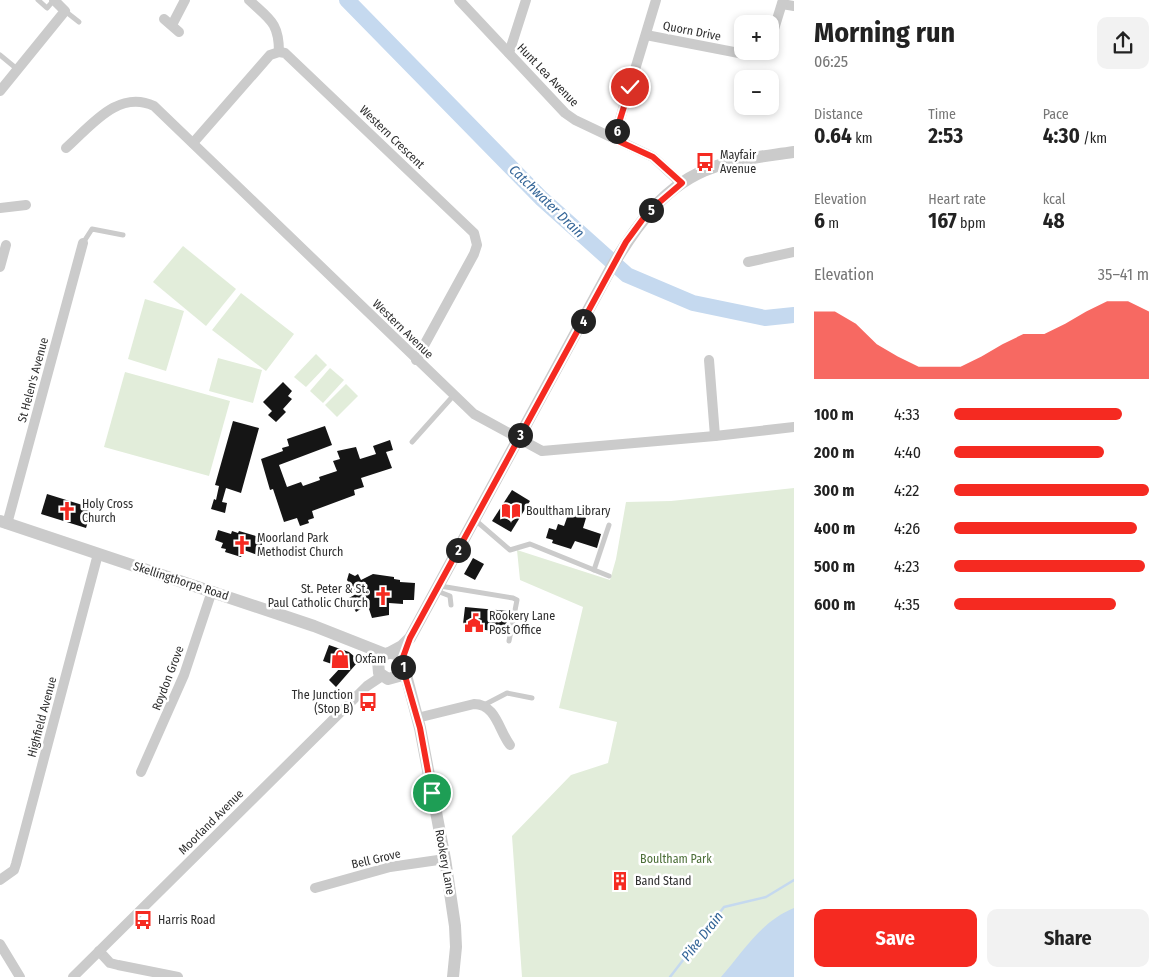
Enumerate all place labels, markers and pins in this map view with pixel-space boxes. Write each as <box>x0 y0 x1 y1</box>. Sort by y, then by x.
pin <box>609 66 651 108</box>
pin: 6 <box>604 118 630 144</box>
place label: Mayfair Avenue <box>720 148 757 176</box>
bus stop icon: Mayfair Avenue <box>694 151 716 173</box>
pin: 5 <box>638 198 664 222</box>
pin: 4 <box>570 308 596 334</box>
pin: 3 <box>508 422 532 448</box>
place label: Holy Cross Church <box>82 497 133 525</box>
church icon: Holy Cross Church <box>56 500 78 522</box>
library icon: Boultham Library <box>500 500 522 522</box>
place label: Boultham Library <box>526 504 611 518</box>
place label: Moorland Park Methodist Church <box>257 531 343 559</box>
church icon: Moorland Park Methodist Church <box>231 534 253 556</box>
pin: 2 <box>446 538 470 562</box>
place label: St. Peter & St. Paul Catholic Church <box>268 582 368 610</box>
church icon: St. Peter & St. Paul Catholic Church <box>372 585 394 607</box>
place label: Rookery Lane Post Office <box>489 609 555 637</box>
public building icon: Rookery Lane Post Office <box>463 612 485 634</box>
shop icon: Oxfam <box>329 648 351 670</box>
place label: Oxfam <box>355 652 386 666</box>
pin: 1 <box>390 654 416 680</box>
place label: The Junction (Stop B) <box>292 688 353 716</box>
bus stop icon: The Junction (Stop B) <box>357 691 379 713</box>
pin <box>411 772 453 814</box>
building icon: Band Stand <box>609 870 631 892</box>
place label: Band Stand <box>635 874 691 888</box>
bus stop icon: Harris Road <box>132 909 154 931</box>
place label: Harris Road <box>158 913 215 927</box>

